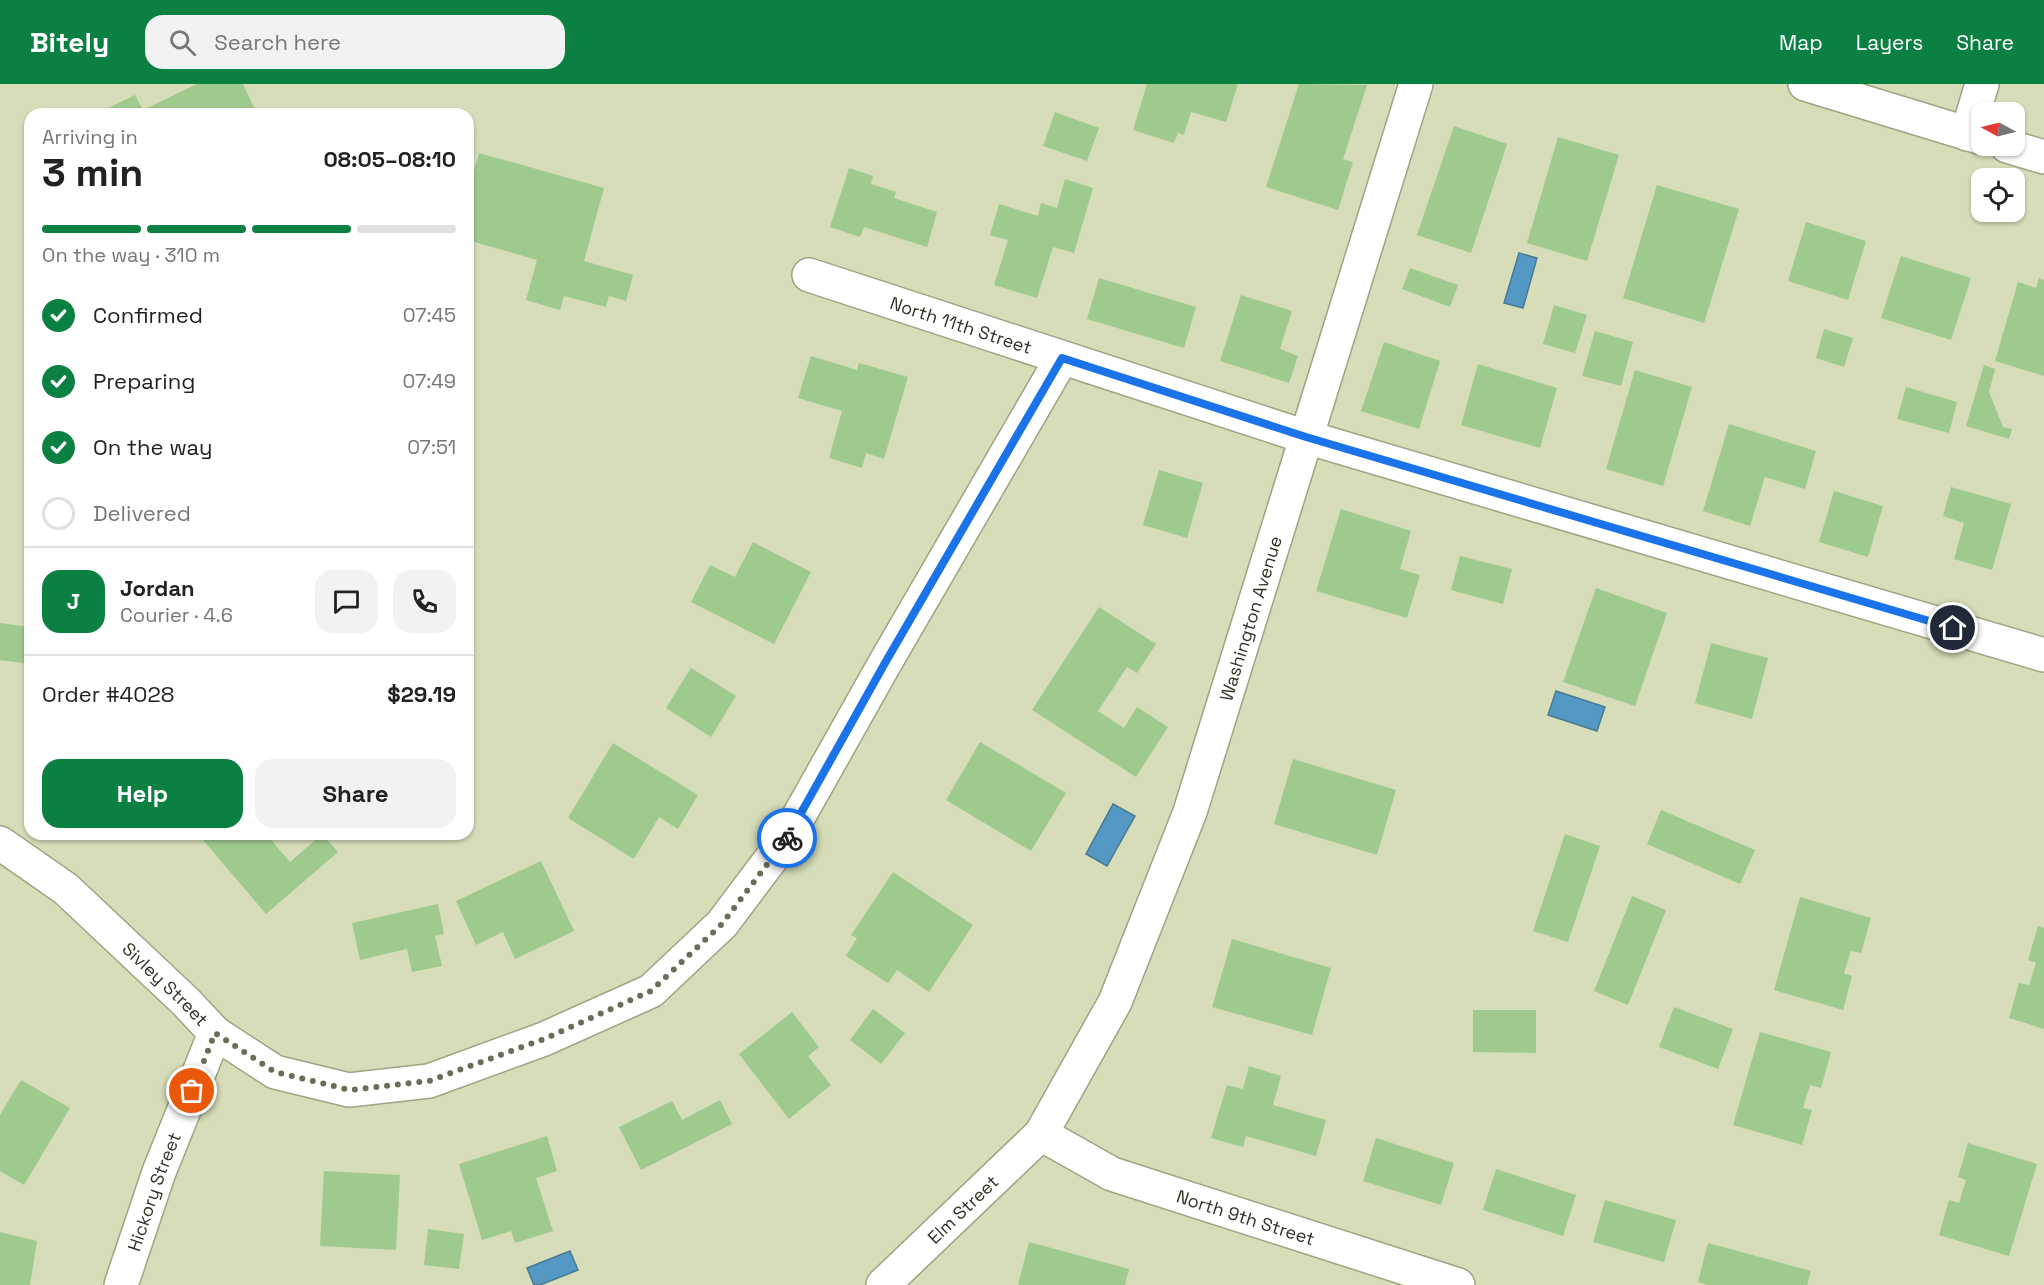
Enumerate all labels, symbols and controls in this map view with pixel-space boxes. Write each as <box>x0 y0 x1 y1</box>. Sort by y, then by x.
search box <box>145 15 565 69</box>
text: Bitely <box>30 24 109 60</box>
icon: search <box>166 26 199 59</box>
text: Search here <box>214 28 341 56</box>
text: Map <box>1779 29 1823 56</box>
text: Layers <box>1856 29 1923 56</box>
text: Share <box>1956 29 2014 56</box>
north arrow <box>1971 102 2025 156</box>
map controls <box>1971 102 2025 222</box>
text: Arriving in <box>42 124 138 150</box>
text: 08:05–08:10 <box>323 145 456 173</box>
text: 3 min <box>42 148 143 197</box>
button: locate <box>1971 168 2025 222</box>
text: On the way · 310 m <box>42 242 220 268</box>
street label: North 11th Street <box>887 291 1035 358</box>
icon: check <box>42 299 75 332</box>
text: Confirmed <box>93 301 203 329</box>
text: 07:45 <box>403 302 456 328</box>
icon: check <box>42 365 75 398</box>
text: Preparing <box>93 367 195 395</box>
text: 07:49 <box>402 368 456 394</box>
icon: check <box>42 431 75 464</box>
text: On the way <box>93 433 212 461</box>
text: 07:51 <box>407 434 456 460</box>
text: Delivered <box>93 499 191 527</box>
street label: Washington Avenue <box>1214 533 1287 704</box>
button: chat <box>315 570 378 633</box>
button: phone <box>393 570 456 633</box>
text: Jordan <box>120 574 195 602</box>
text: J <box>67 587 80 615</box>
text: Courier · 4.6 <box>120 602 233 628</box>
pin <box>1927 602 1978 653</box>
icon: home <box>1936 611 1969 644</box>
text: Order #4028 <box>42 680 174 708</box>
text: $29.19 <box>387 680 456 708</box>
button: Help <box>42 759 243 828</box>
button: Share <box>255 759 456 828</box>
courier <box>757 808 817 868</box>
icon: bike <box>771 822 804 855</box>
street label: Sivley Street <box>118 937 214 1030</box>
pin <box>166 1065 217 1116</box>
icon: bag <box>175 1074 208 1107</box>
street label: Hickory Street <box>122 1129 185 1254</box>
street label: Elm Street <box>922 1170 1003 1248</box>
street label: North 9th Street <box>1174 1184 1318 1250</box>

